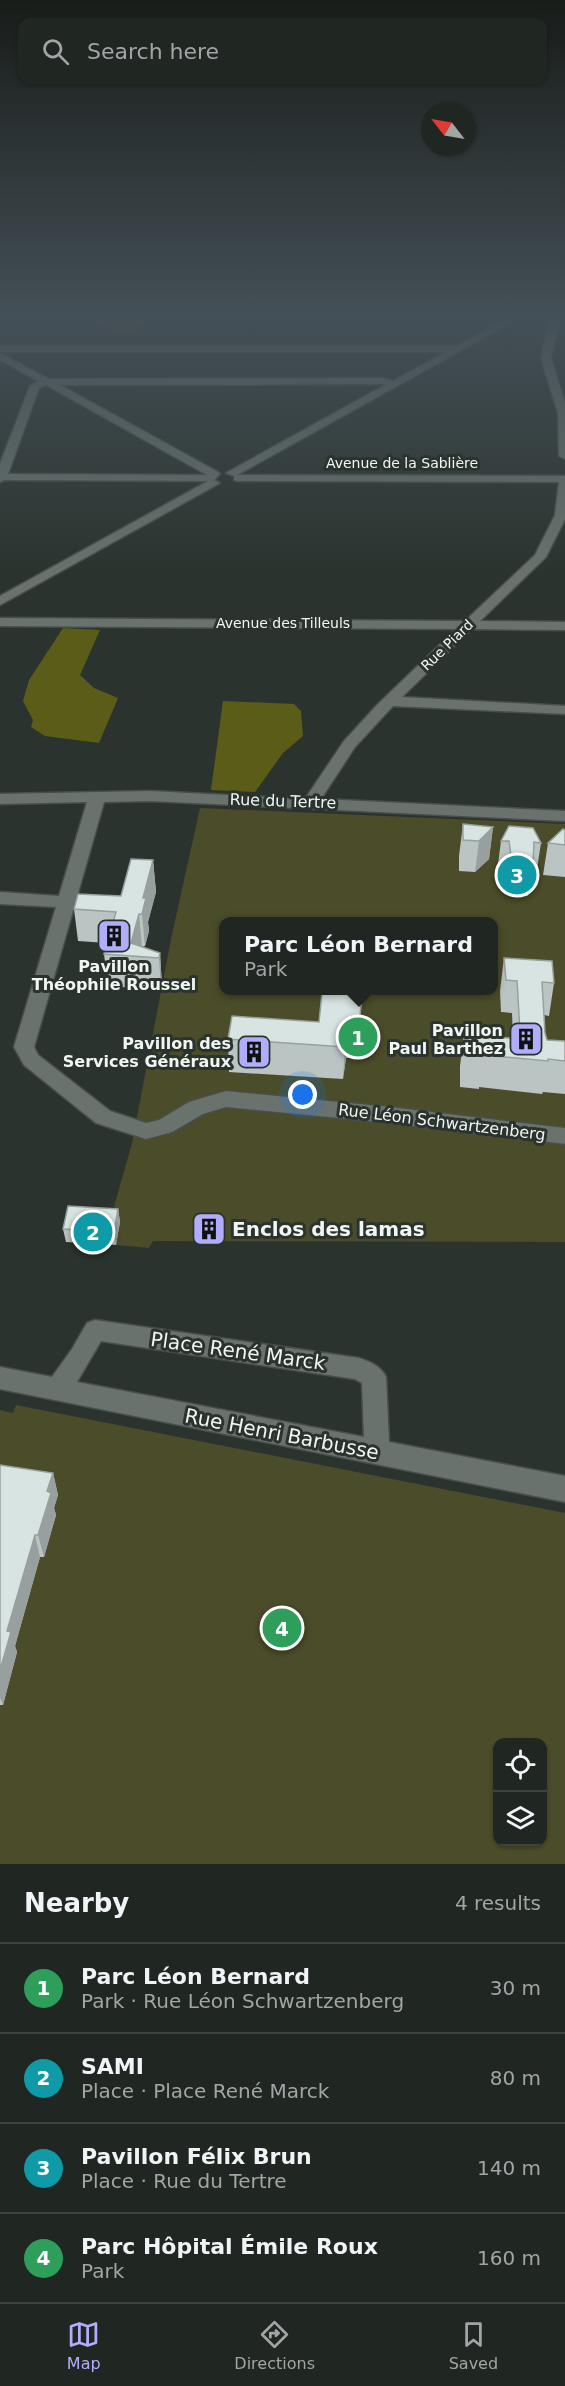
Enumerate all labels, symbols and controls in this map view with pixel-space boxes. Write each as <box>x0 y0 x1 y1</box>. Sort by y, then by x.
search box <box>18 18 547 84</box>
icon: search <box>39 35 72 68</box>
text: Search here <box>87 39 219 64</box>
north arrow <box>421 102 475 156</box>
street label: Avenue de la Sablière <box>326 455 478 471</box>
street label: Avenue des Tilleuls <box>216 615 350 631</box>
street label: Rue Piard <box>418 616 476 674</box>
street label: Rue du Tertre <box>229 790 337 812</box>
pin: 3 <box>498 852 536 898</box>
popup <box>219 917 498 995</box>
building icon: Pavillon Théophile Roussel <box>96 918 132 954</box>
text: Parc Léon Bernard <box>244 932 473 957</box>
place label: Pavillon Théophile Roussel <box>32 957 196 994</box>
text: Park <box>244 957 287 981</box>
pin: 1 <box>338 1014 378 1060</box>
place label: Pavillon Paul Barthez <box>388 1021 503 1058</box>
building icon: Pavillon Paul Barthez <box>508 1021 544 1057</box>
place label: Pavillon des Services Généraux <box>63 1034 232 1071</box>
building icon: Pavillon des Services Généraux <box>236 1034 272 1070</box>
your location <box>288 1080 317 1109</box>
street label: Rue Léon Schwartzenberg <box>337 1100 547 1144</box>
pin: 2 <box>74 1210 112 1254</box>
building icon: Enclos des lamas <box>191 1211 227 1247</box>
place label: Enclos des lamas <box>232 1217 425 1241</box>
street label: Place René Marck <box>149 1327 327 1375</box>
street label: Rue Henri Barbusse <box>183 1403 381 1465</box>
pin: 4 <box>262 1606 302 1650</box>
map controls <box>493 1738 547 1846</box>
button: locate <box>493 1738 547 1792</box>
button: layers <box>493 1792 547 1846</box>
text: Nearby <box>24 1888 129 1918</box>
text: 4 results <box>455 1891 541 1915</box>
text: Parc Léon Bernard <box>81 1964 310 1989</box>
text: 1 <box>37 1976 50 2000</box>
text: 30 m <box>490 1976 541 2000</box>
text: Park · Rue Léon Schwartzenberg <box>81 1989 404 2013</box>
text: SAMI <box>81 2054 144 2079</box>
text: 2 <box>37 2066 50 2090</box>
text: 80 m <box>490 2066 541 2090</box>
text: Place · Place René Marck <box>81 2079 329 2103</box>
text: Pavillon Félix Brun <box>81 2144 312 2169</box>
text: 3 <box>37 2156 50 2180</box>
text: 140 m <box>477 2156 541 2180</box>
text: Place · Rue du Tertre <box>81 2169 287 2193</box>
text: Parc Hôpital Émile Roux <box>81 2234 378 2259</box>
text: 4 <box>37 2246 50 2270</box>
text: 160 m <box>477 2246 541 2270</box>
text: Park <box>81 2259 124 2283</box>
tab: Map <box>67 2318 101 2373</box>
tab: Directions <box>234 2318 315 2373</box>
tab: Saved <box>449 2318 498 2373</box>

